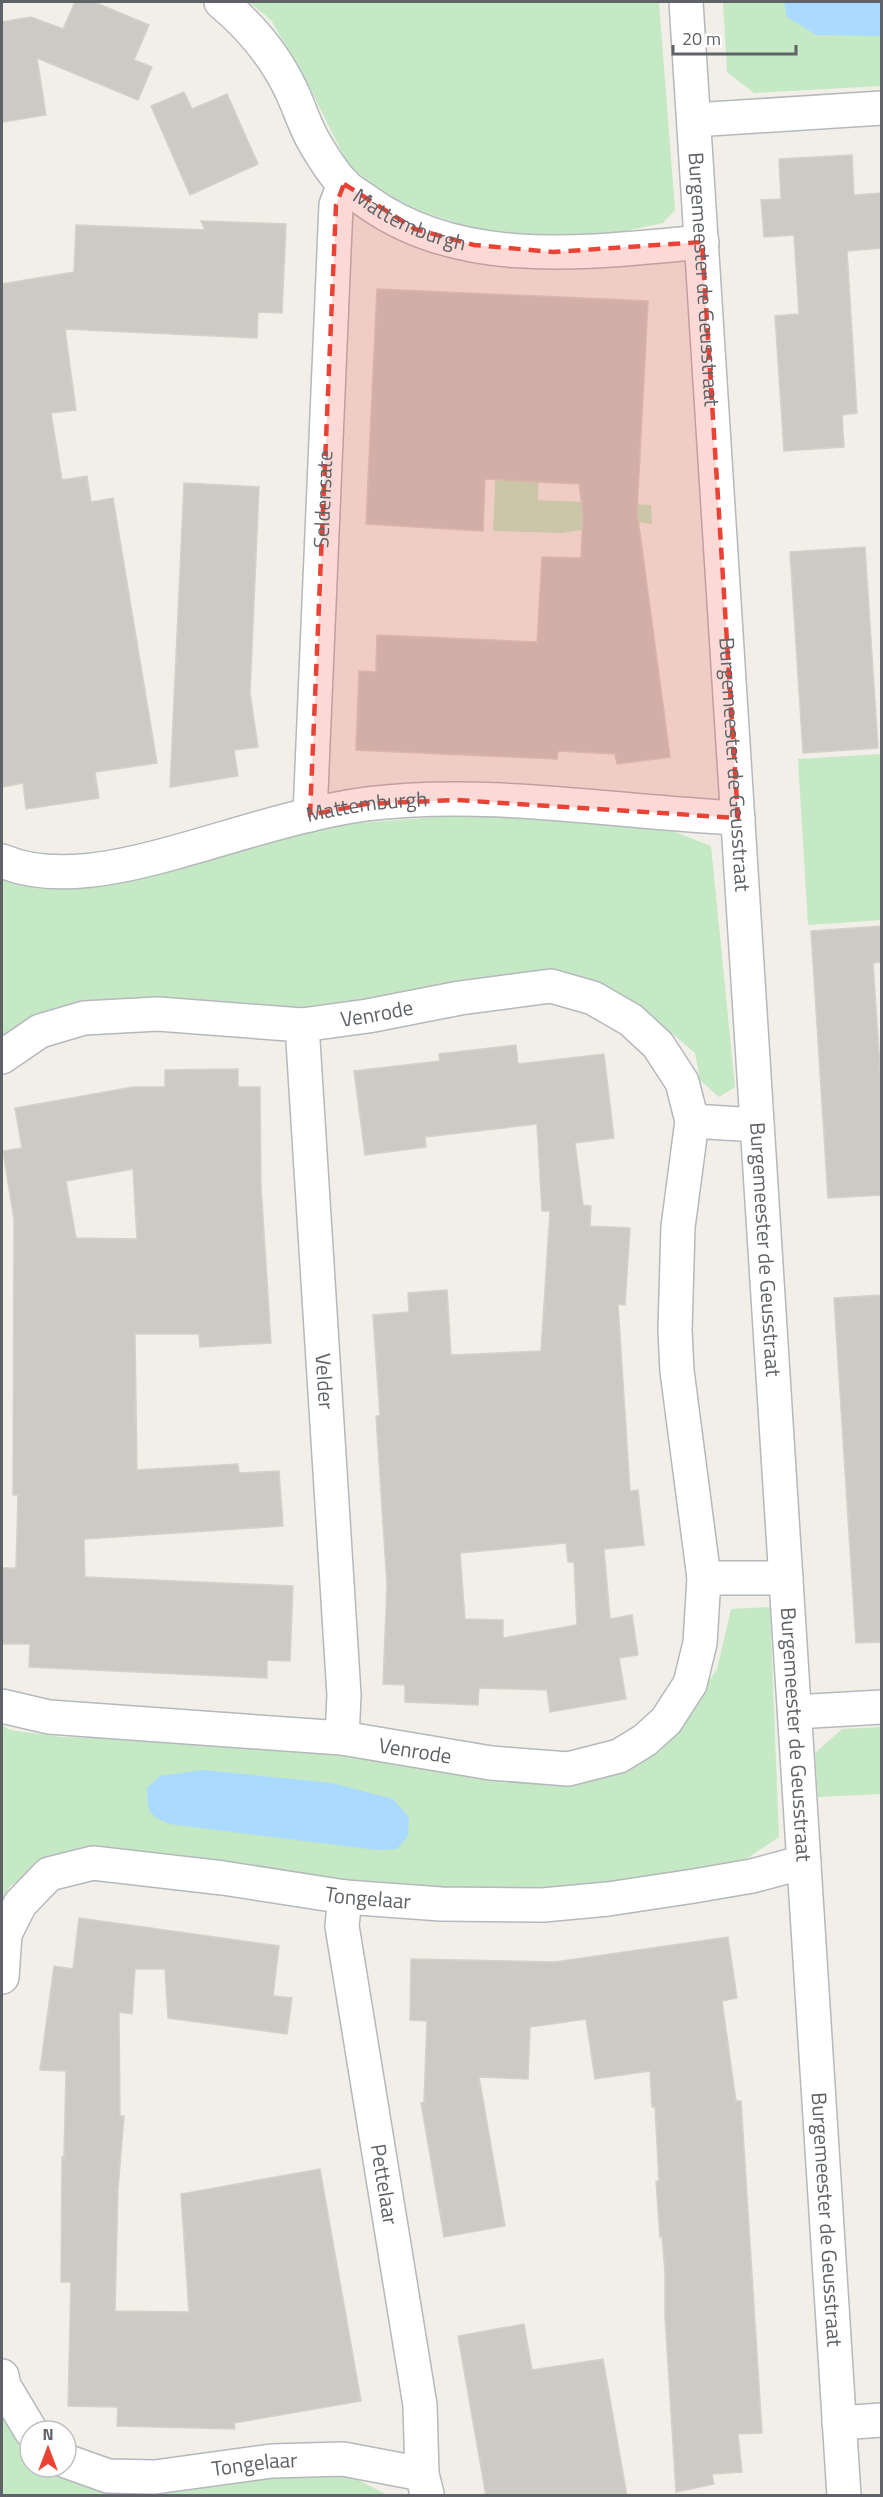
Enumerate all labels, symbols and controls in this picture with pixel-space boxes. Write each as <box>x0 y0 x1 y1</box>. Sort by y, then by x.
scale bar <box>673 18 796 56</box>
text: 20 m <box>682 25 721 52</box>
street label: Burgemeester de Geusstraat <box>681 151 729 408</box>
street label: Mattemburgh <box>347 180 469 259</box>
street label: Seldensate <box>304 450 341 549</box>
street label: Burgemeester de Geusstraat <box>711 636 759 893</box>
street label: Mattemburgh <box>303 782 428 830</box>
street label: Venrode <box>338 991 416 1035</box>
street label: Burgemeester de Geusstraat <box>742 1121 790 1378</box>
street label: Velder <box>308 1352 343 1410</box>
street label: Burgemeester de Geusstraat <box>773 1606 821 1863</box>
street label: Venrode <box>376 1728 454 1772</box>
street label: Tongelaar <box>323 1877 412 1917</box>
street label: Burgemeester de Geusstraat <box>803 2091 852 2348</box>
street label: Pettelaar <box>363 2141 407 2227</box>
north arrow <box>18 2419 78 2479</box>
text: N <box>42 2422 54 2446</box>
street label: Tongelaar <box>209 2443 298 2484</box>

